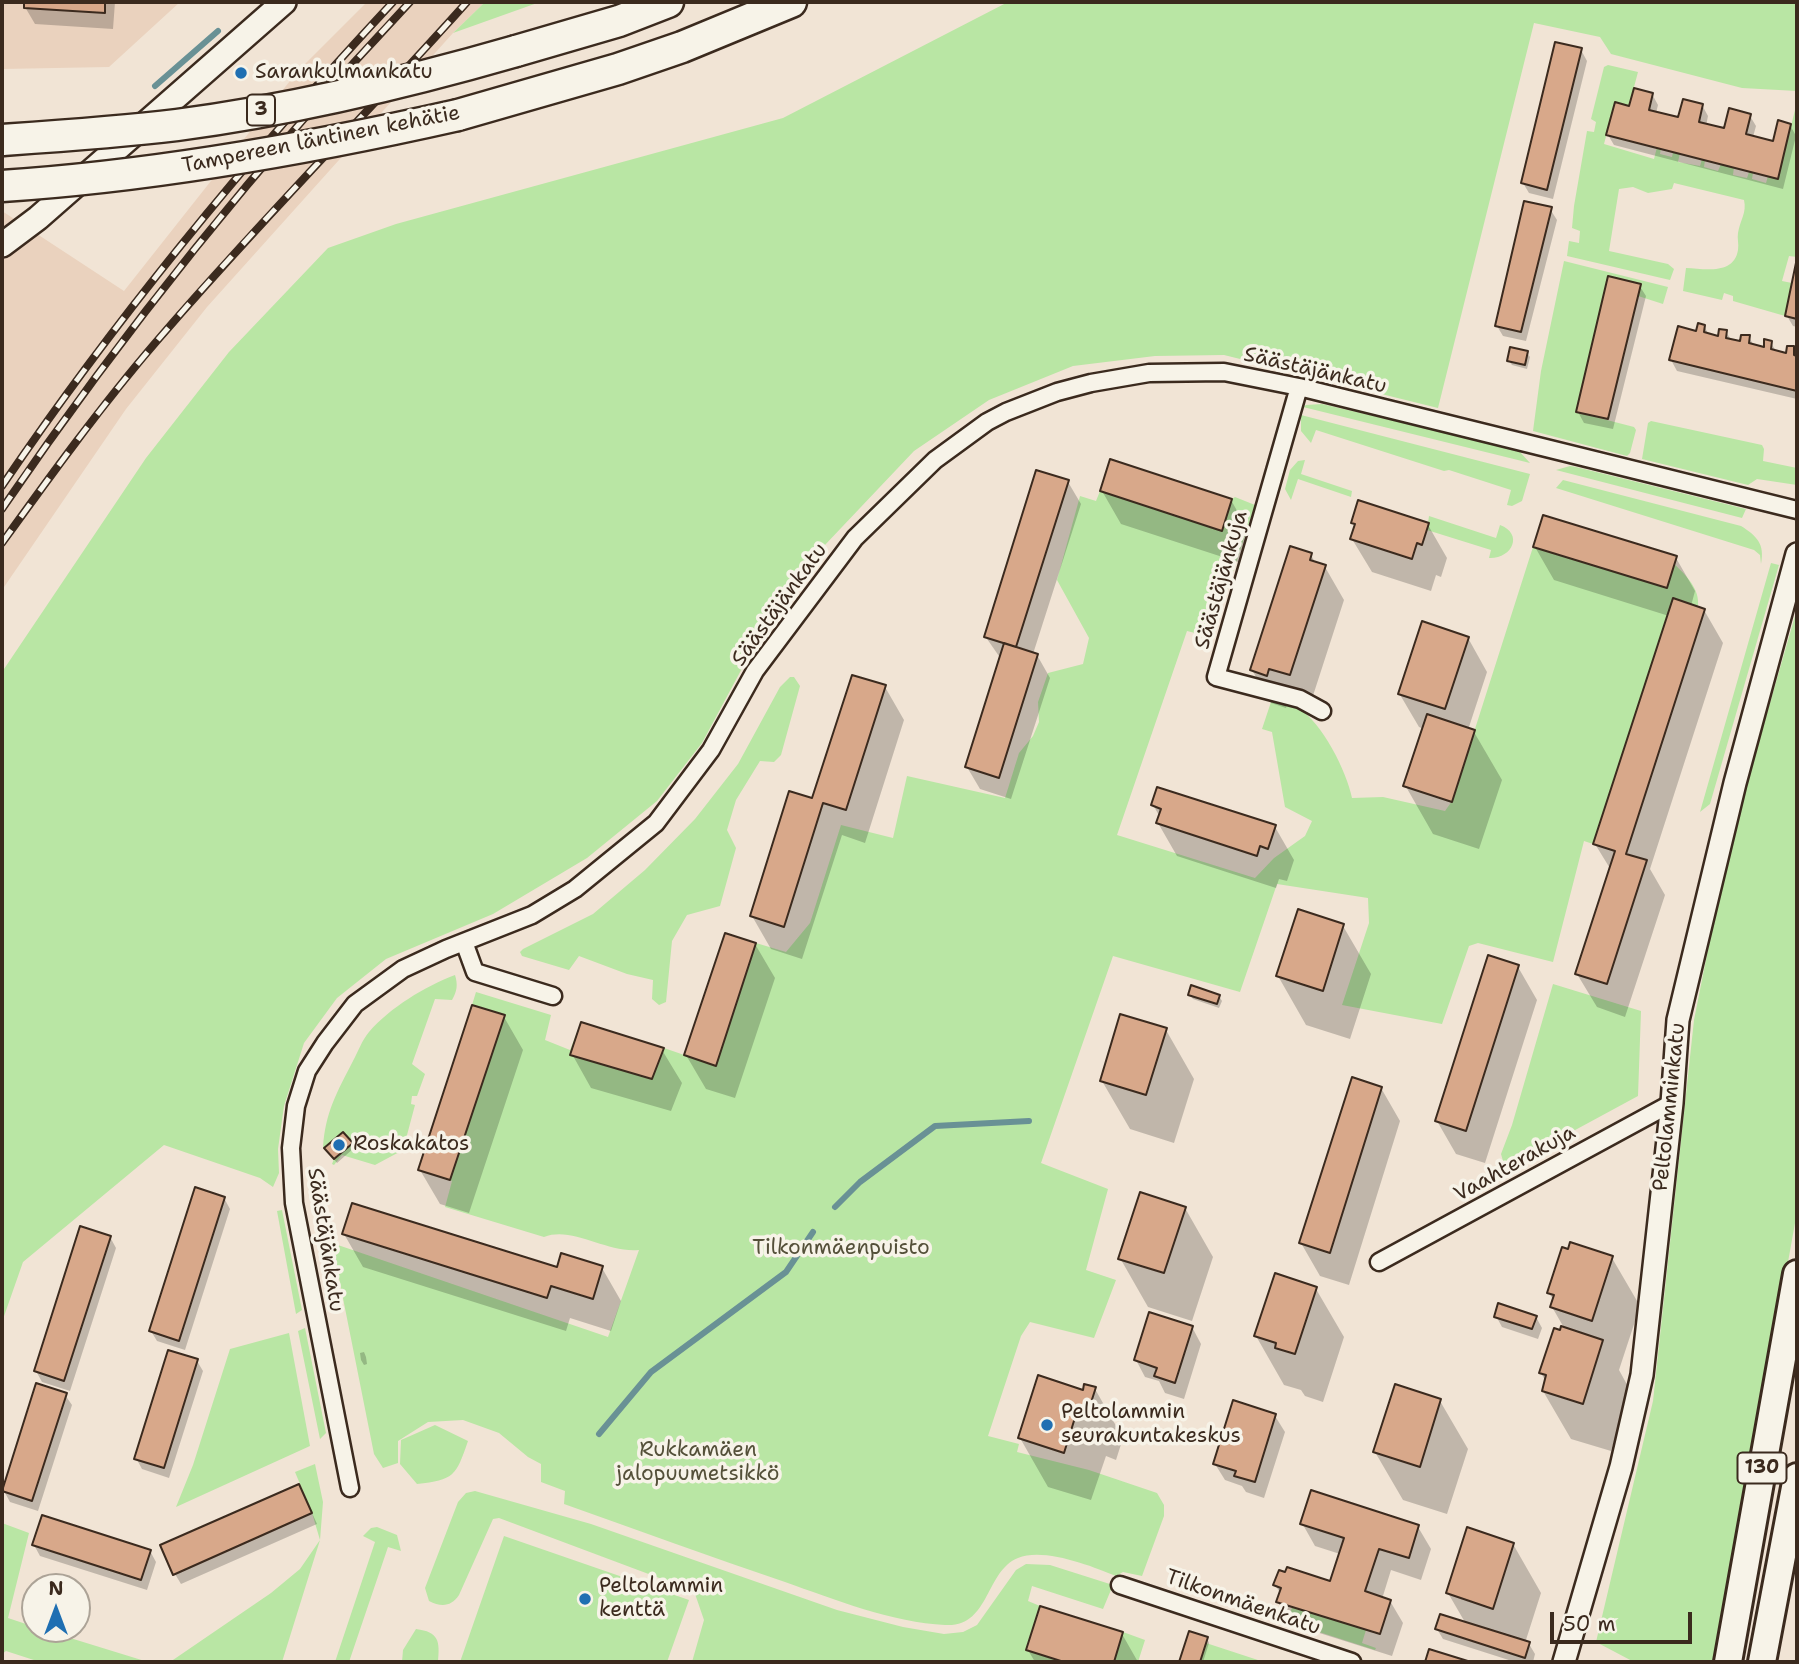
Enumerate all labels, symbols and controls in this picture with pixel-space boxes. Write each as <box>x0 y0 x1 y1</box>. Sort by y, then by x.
place label: Sarankulmankatu <box>255 60 433 86</box>
marker: Sarankulmankatu <box>233 65 249 81</box>
road number: 3 <box>247 94 275 125</box>
street label: Tampereen läntinen kehätie <box>180 101 462 179</box>
street label: Säästäjänkatu <box>1241 342 1389 400</box>
street label: Säästäjänkuja <box>1190 508 1254 652</box>
street label: Säästäjänkatu <box>727 539 833 671</box>
street label: Peltolamminkatu <box>1649 1022 1691 1192</box>
street label: Vaahterakuja <box>1450 1120 1580 1208</box>
place label: Roskakatos <box>353 1132 469 1158</box>
marker: Roskakatos <box>331 1137 347 1153</box>
street label: Säästäjänkatu <box>301 1166 349 1314</box>
park label: Tilkonmäenpuisto <box>752 1236 930 1262</box>
place label: Peltolammin seurakuntakeskus <box>1061 1400 1241 1450</box>
marker: Peltolammin seurakuntakeskus <box>1039 1417 1055 1433</box>
park label: Rukkamäen jalopuumetsikkö <box>616 1438 780 1488</box>
road number: 130 <box>1738 1452 1786 1484</box>
street label: Tilkonmäenkatu <box>1162 1565 1324 1641</box>
north arrow <box>21 1573 91 1643</box>
place label: Peltolammin kenttä <box>599 1574 723 1624</box>
text: N <box>48 1576 64 1601</box>
marker: Peltolammin kenttä <box>577 1591 593 1607</box>
scale bar <box>1554 1598 1696 1642</box>
text: 50 m <box>1563 1610 1616 1638</box>

